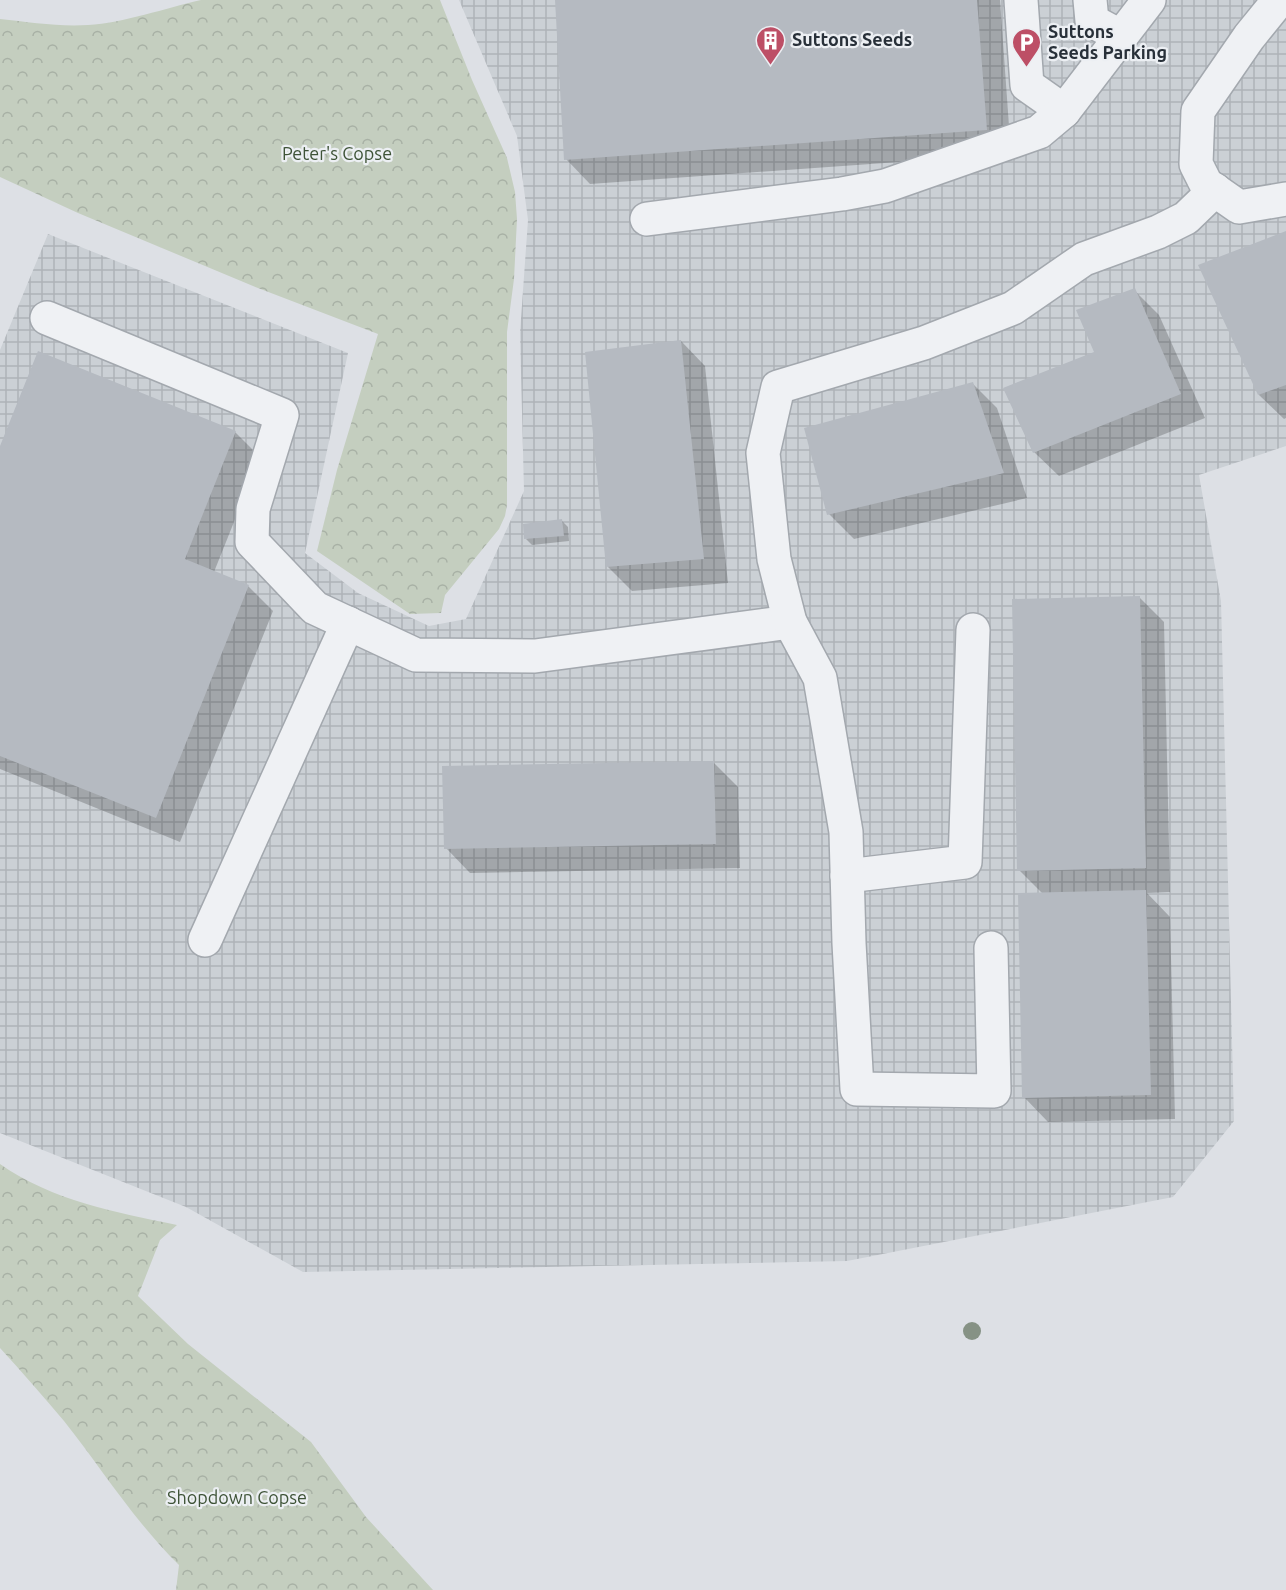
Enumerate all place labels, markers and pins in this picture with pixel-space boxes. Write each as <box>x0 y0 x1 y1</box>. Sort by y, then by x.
place label: Suttons Seeds Parking <box>1048 21 1167 62</box>
building icon: Suttons Seeds <box>755 24 787 66</box>
parking icon: Suttons Seeds Parking <box>1011 26 1043 68</box>
place label: Suttons Seeds <box>792 29 912 49</box>

